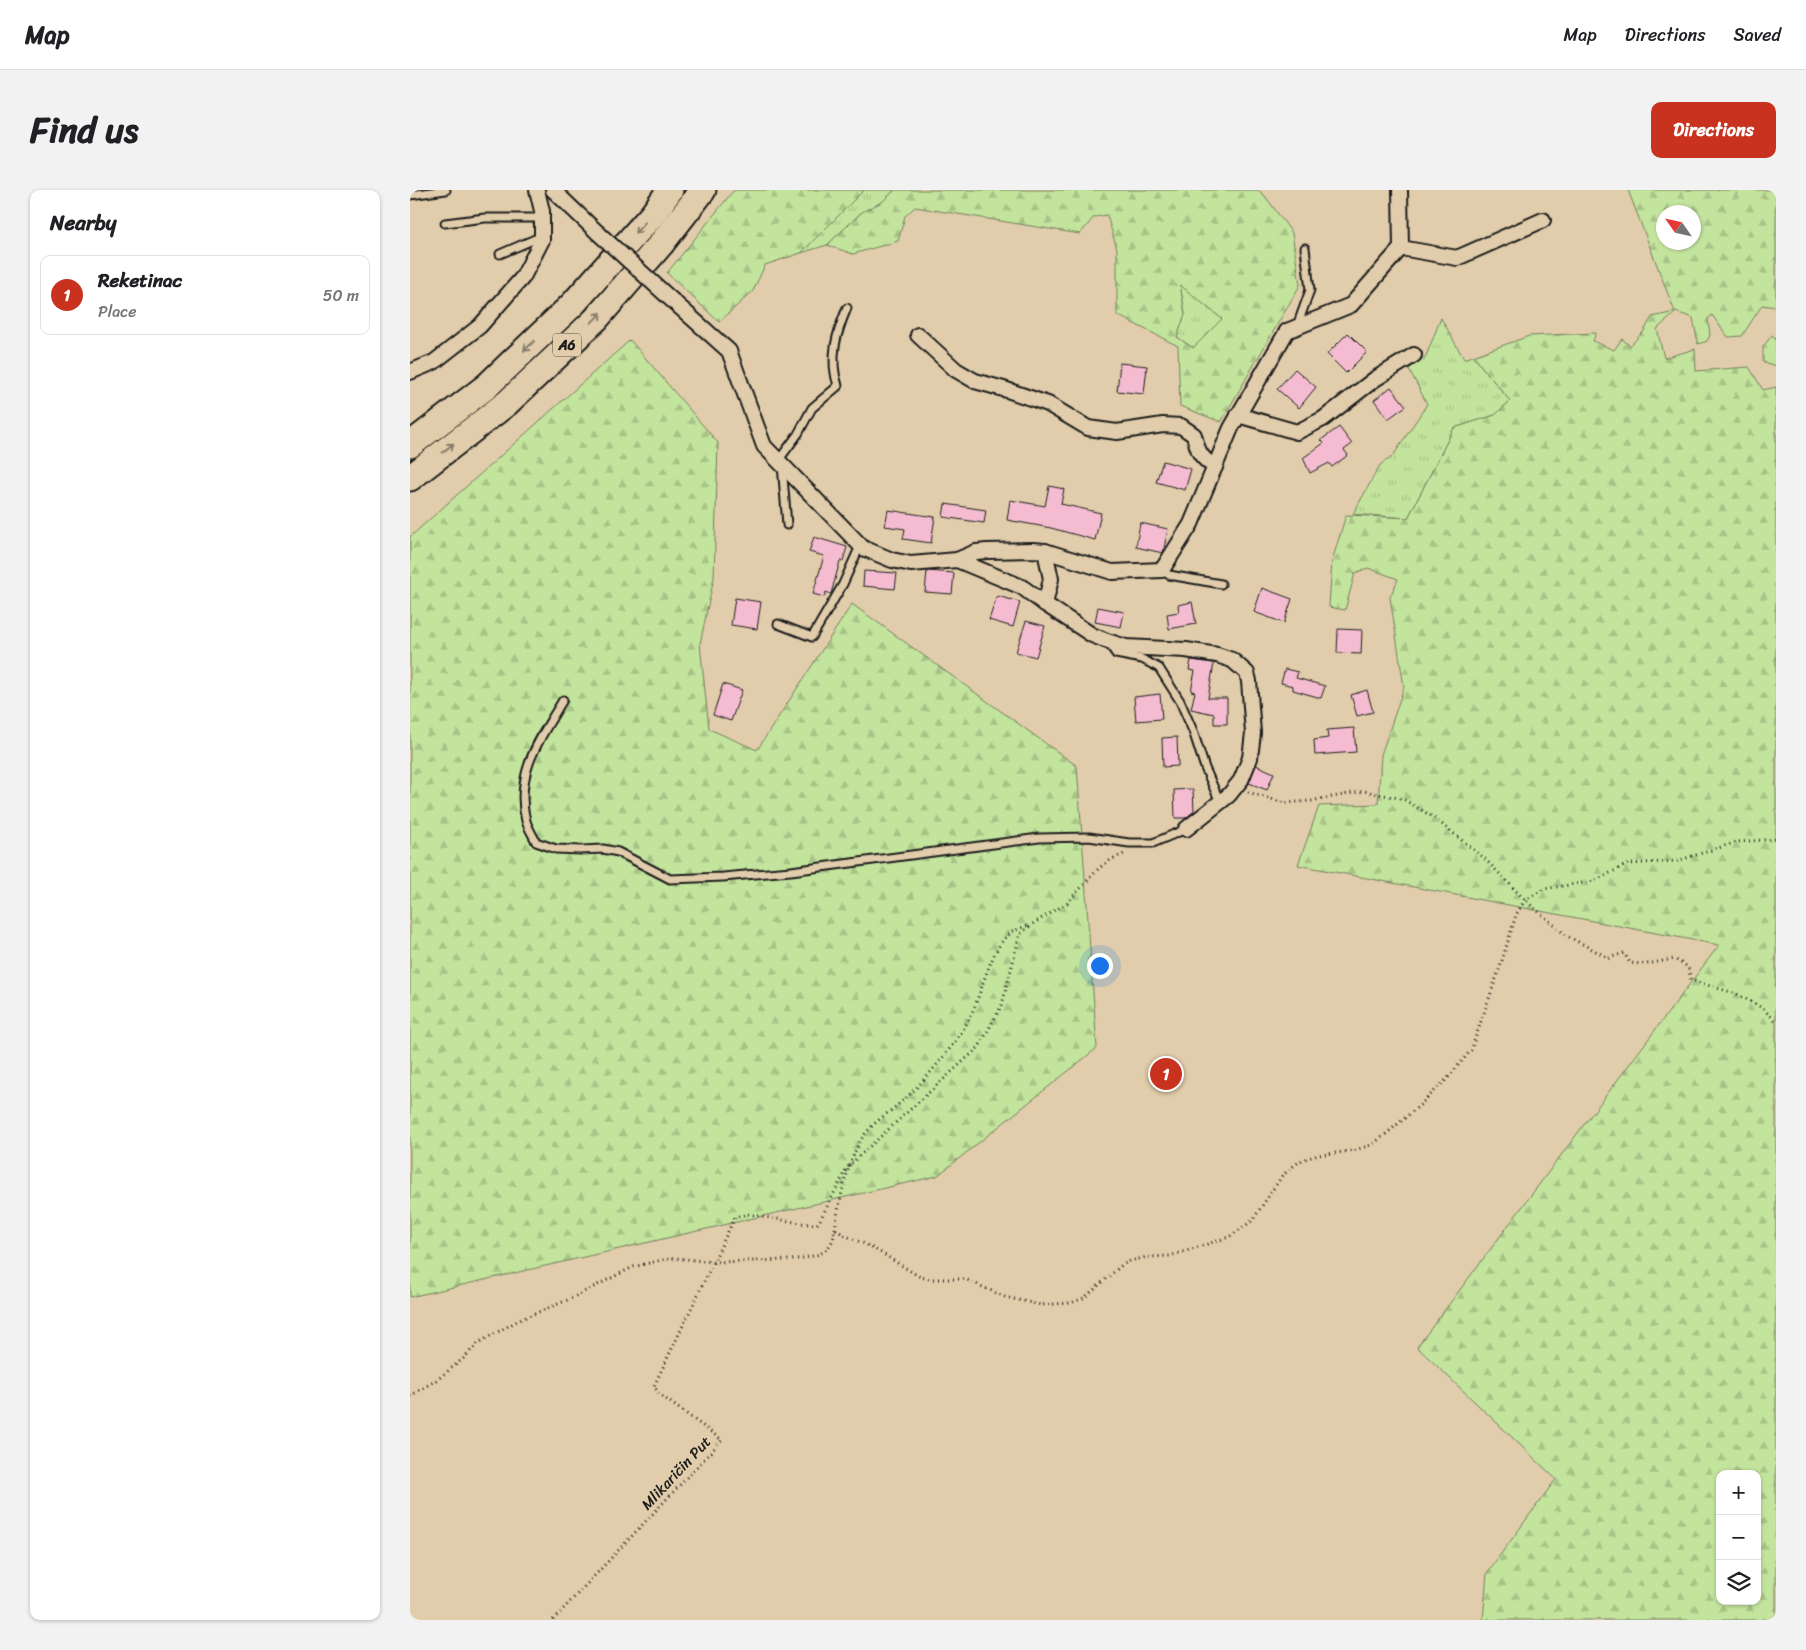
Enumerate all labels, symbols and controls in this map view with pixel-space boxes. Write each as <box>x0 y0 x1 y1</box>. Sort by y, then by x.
text: Map <box>25 14 69 56</box>
text: Map <box>1564 19 1597 51</box>
text: Directions <box>1625 19 1706 51</box>
text: Saved <box>1734 19 1781 51</box>
text: Find us <box>30 99 138 161</box>
button: Directions <box>1651 102 1776 158</box>
text: Nearby <box>50 204 116 242</box>
north arrow <box>1656 205 1701 250</box>
one-way arrow <box>634 222 646 235</box>
text: Reketinac <box>98 264 182 297</box>
text: 1 <box>64 281 70 310</box>
text: 50 m <box>323 281 359 310</box>
text: Place <box>98 297 137 326</box>
one-way arrow <box>590 311 602 324</box>
road number: A6 <box>553 334 581 356</box>
one-way arrow <box>522 340 535 352</box>
one-way arrow <box>442 443 455 454</box>
your location <box>1087 953 1113 979</box>
pin: 1 <box>1150 1055 1182 1093</box>
street label: Mlikaričin Put <box>635 1430 718 1516</box>
map controls <box>1716 1470 1761 1605</box>
button: + <box>1716 1470 1761 1515</box>
button: − <box>1716 1515 1761 1560</box>
button: layers <box>1716 1560 1761 1605</box>

